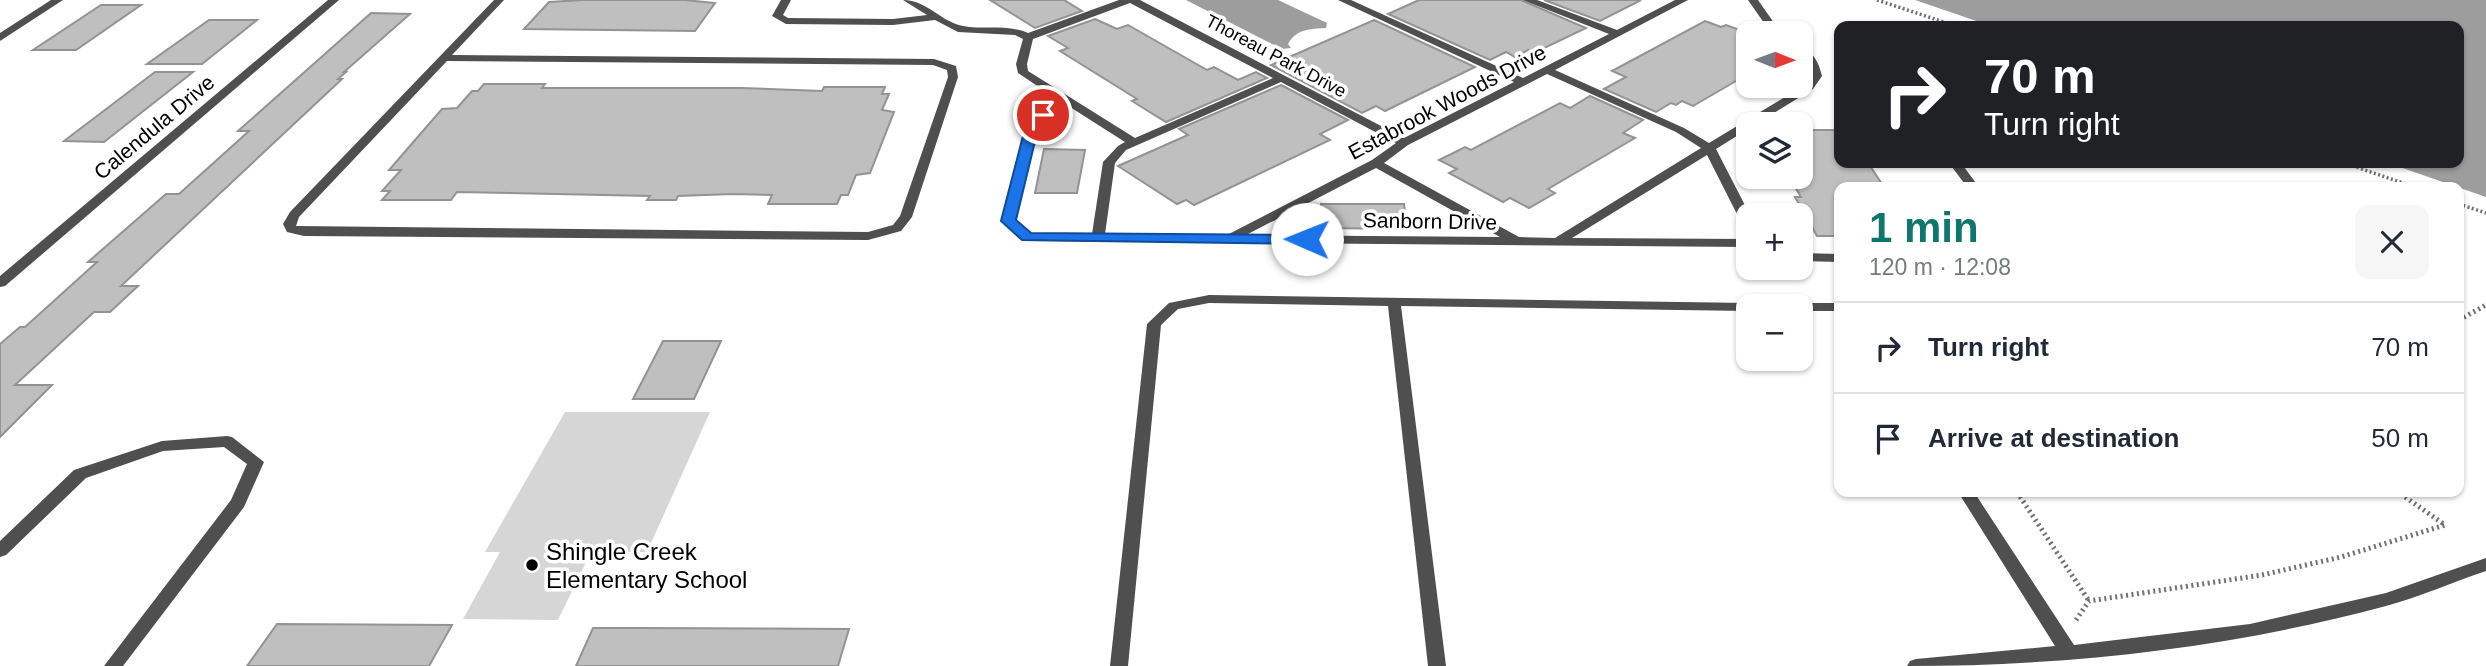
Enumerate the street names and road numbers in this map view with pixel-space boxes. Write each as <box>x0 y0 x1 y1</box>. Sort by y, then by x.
street label: Thoreau Park Drive <box>1202 11 1350 101</box>
street label: Estabrook Woods Drive <box>1344 40 1550 164</box>
street label: Calendula Drive <box>89 70 219 184</box>
street label: Sanborn Drive <box>1363 208 1497 234</box>

